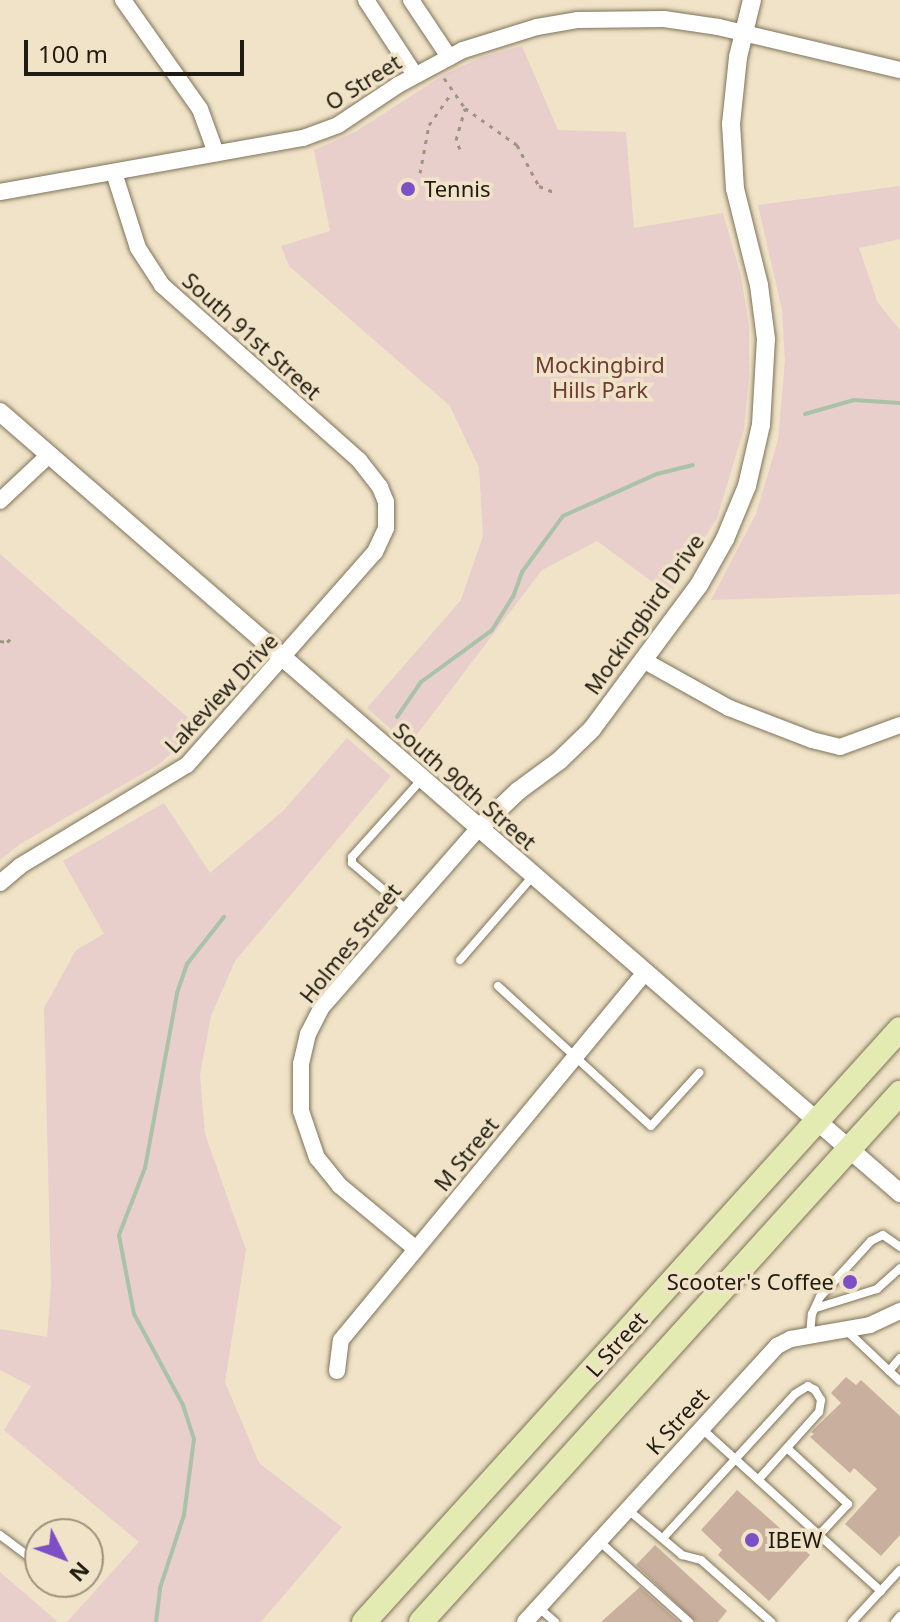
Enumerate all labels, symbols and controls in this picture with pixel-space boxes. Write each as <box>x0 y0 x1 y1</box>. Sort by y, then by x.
scale bar <box>28 24 248 74</box>
text: 100 m <box>38 37 108 70</box>
street label: O Street <box>320 48 406 116</box>
place label: Tennis <box>424 176 491 202</box>
marker: Tennis <box>399 180 417 198</box>
street label: South 91st Street <box>177 267 327 405</box>
park label: Mockingbird Hills Park <box>535 351 665 402</box>
street label: Mockingbird Drive <box>579 529 709 699</box>
street label: Lakeview Drive <box>159 628 283 758</box>
street label: South 90th Street <box>388 717 542 855</box>
street label: Holmes Street <box>294 878 406 1008</box>
street label: M Street <box>428 1112 504 1196</box>
place label: Scooter's Coffee <box>667 1269 834 1295</box>
marker: Scooter's Coffee <box>841 1273 859 1291</box>
street label: L Street <box>580 1306 652 1382</box>
street label: K Street <box>640 1382 714 1460</box>
north arrow <box>24 1518 104 1598</box>
place label: IBEW <box>768 1527 822 1553</box>
marker: IBEW <box>743 1531 761 1549</box>
text: N <box>63 1556 97 1589</box>

